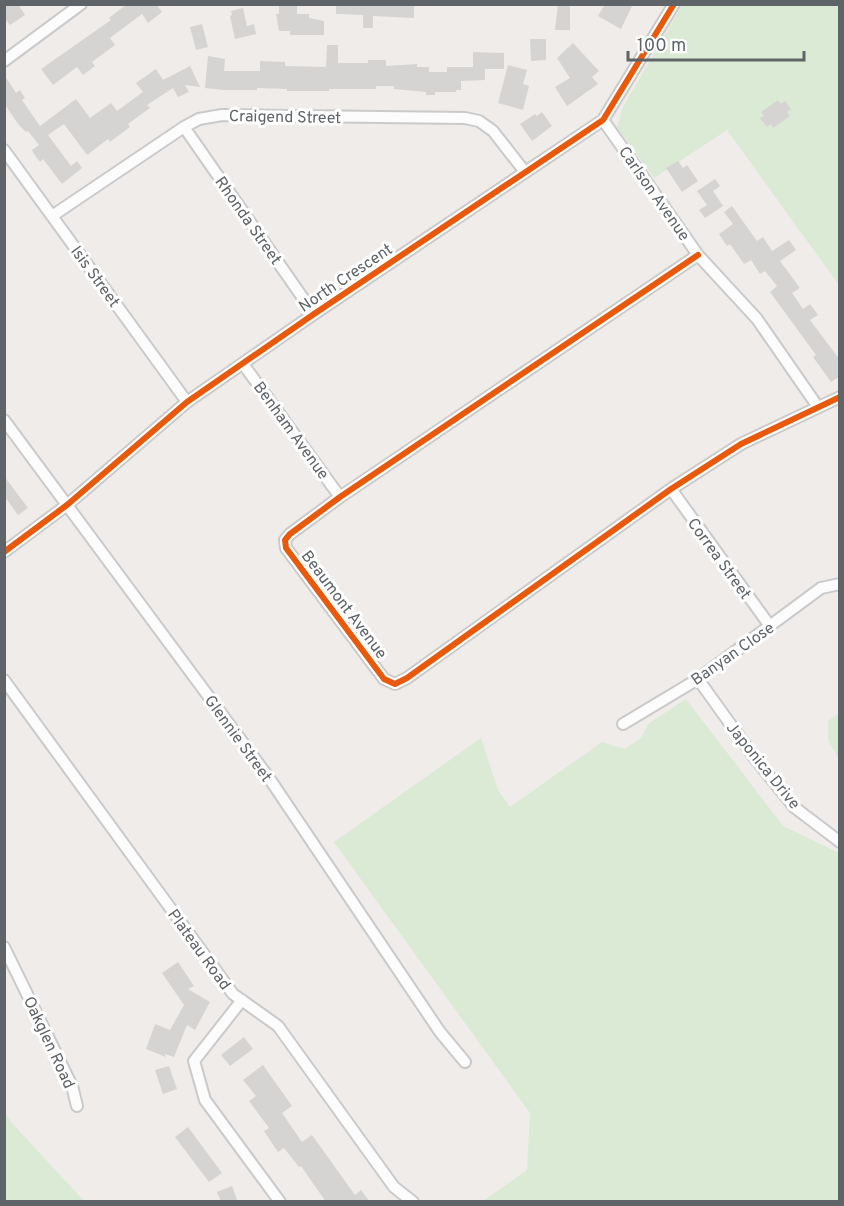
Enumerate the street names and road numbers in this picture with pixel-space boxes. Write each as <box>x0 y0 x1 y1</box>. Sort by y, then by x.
street label: Craigend Street <box>229 107 341 129</box>
street label: Carlson Avenue <box>613 143 693 245</box>
street label: Rhonda Street <box>210 173 285 269</box>
street label: North Crescent <box>295 240 397 317</box>
street label: Isis Street <box>65 243 123 312</box>
street label: Benham Avenue <box>248 378 333 484</box>
street label: Correa Street <box>682 514 755 604</box>
street label: Beaumont Avenue <box>296 547 391 663</box>
street label: Banyan Close <box>688 619 779 691</box>
street label: Glennie Street <box>199 692 276 787</box>
street label: Japonica Drive <box>721 719 804 814</box>
street label: Plateau Road <box>162 906 234 995</box>
street label: Oakglen Road <box>18 993 78 1092</box>

